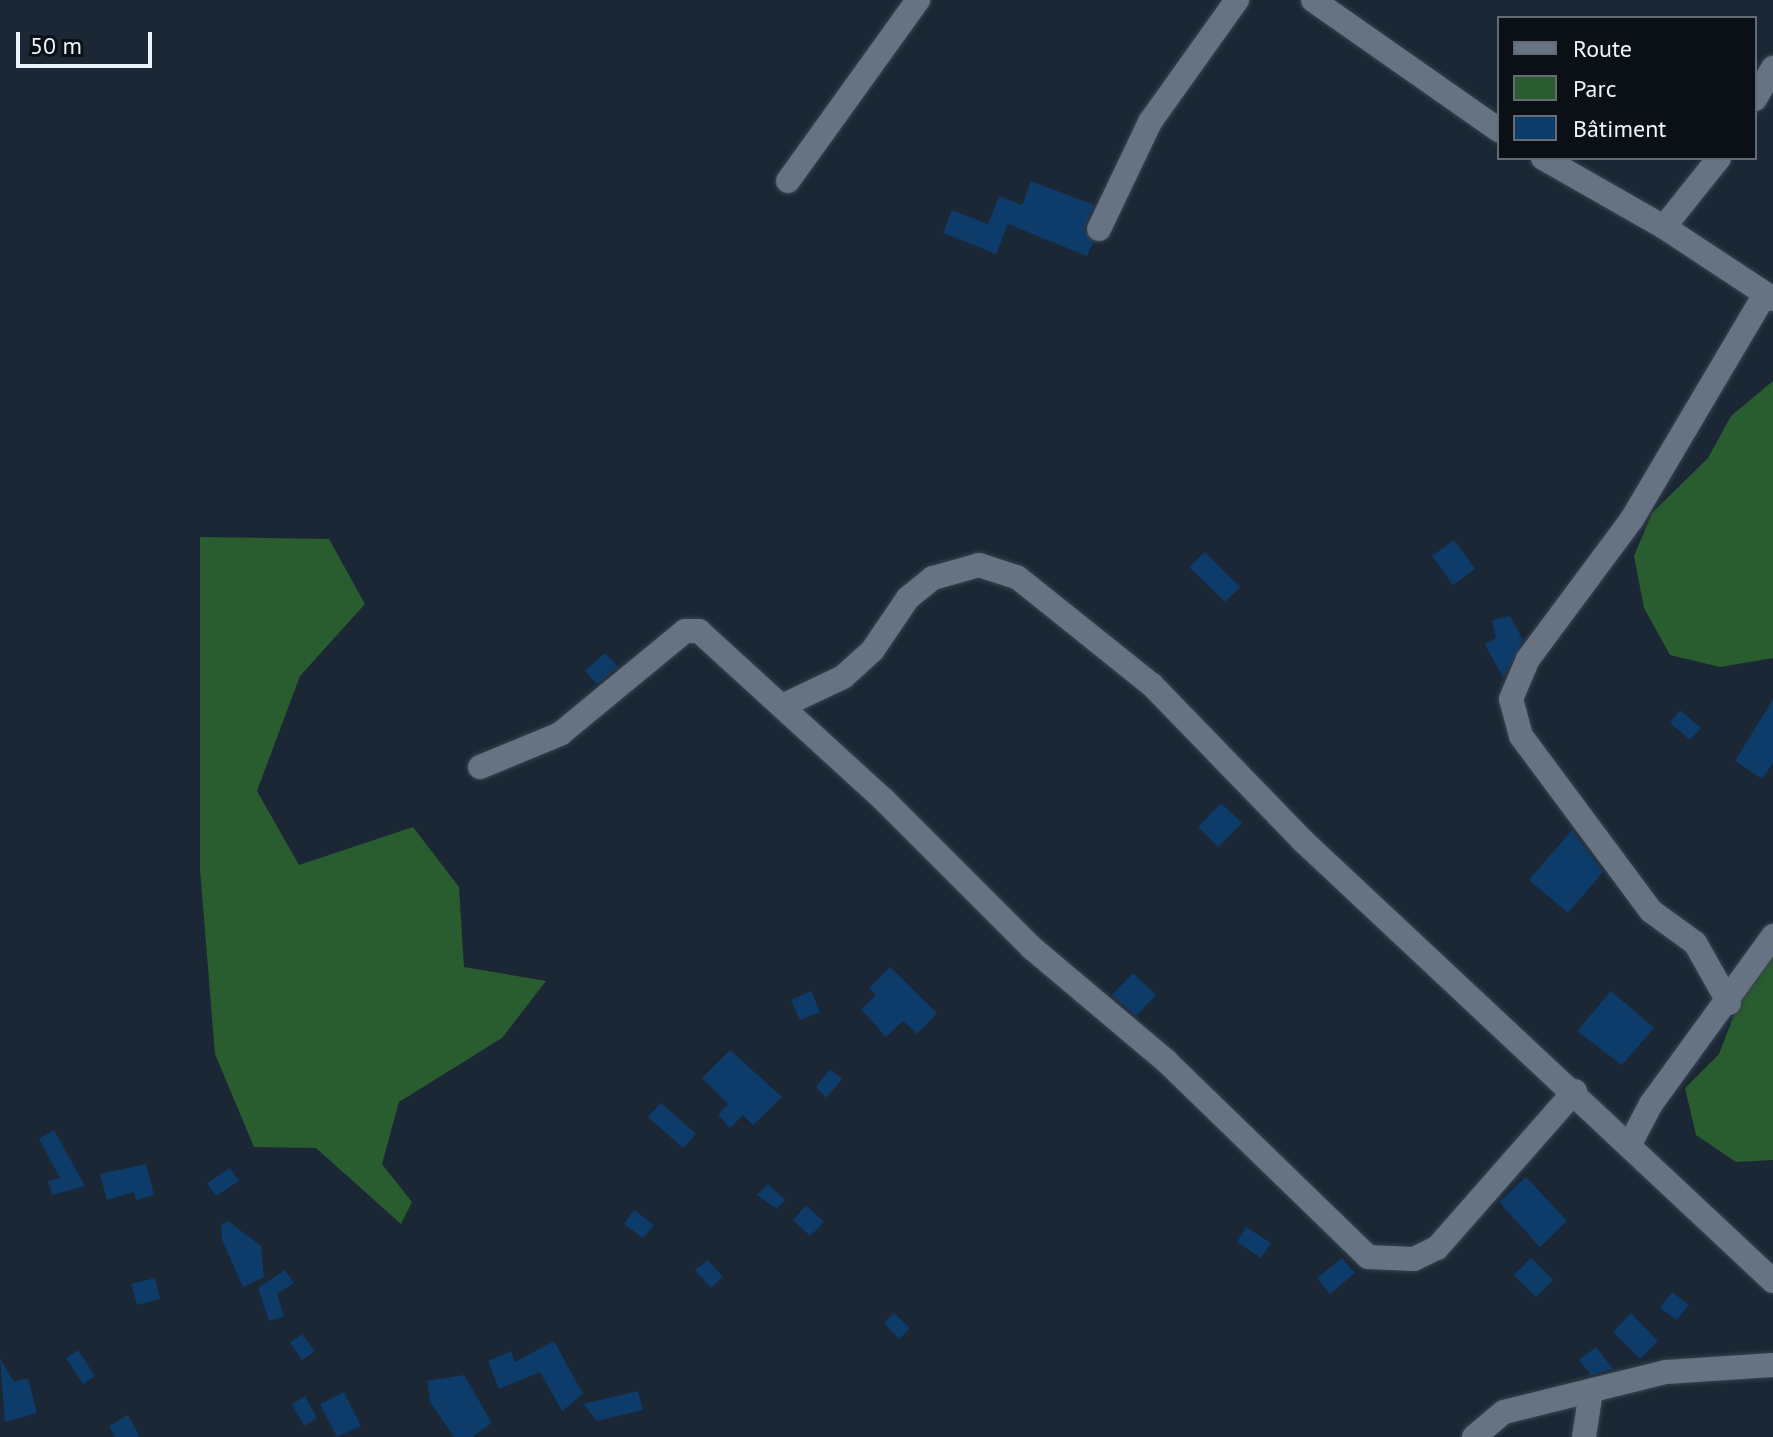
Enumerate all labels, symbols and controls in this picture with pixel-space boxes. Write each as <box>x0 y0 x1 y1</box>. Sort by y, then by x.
scale bar <box>20 16 156 66</box>
legend <box>1497 16 1757 160</box>
text: 50 m <box>30 30 82 61</box>
text: Route <box>1573 33 1632 64</box>
text: Parc <box>1573 73 1616 104</box>
text: Bâtiment <box>1573 113 1666 144</box>

